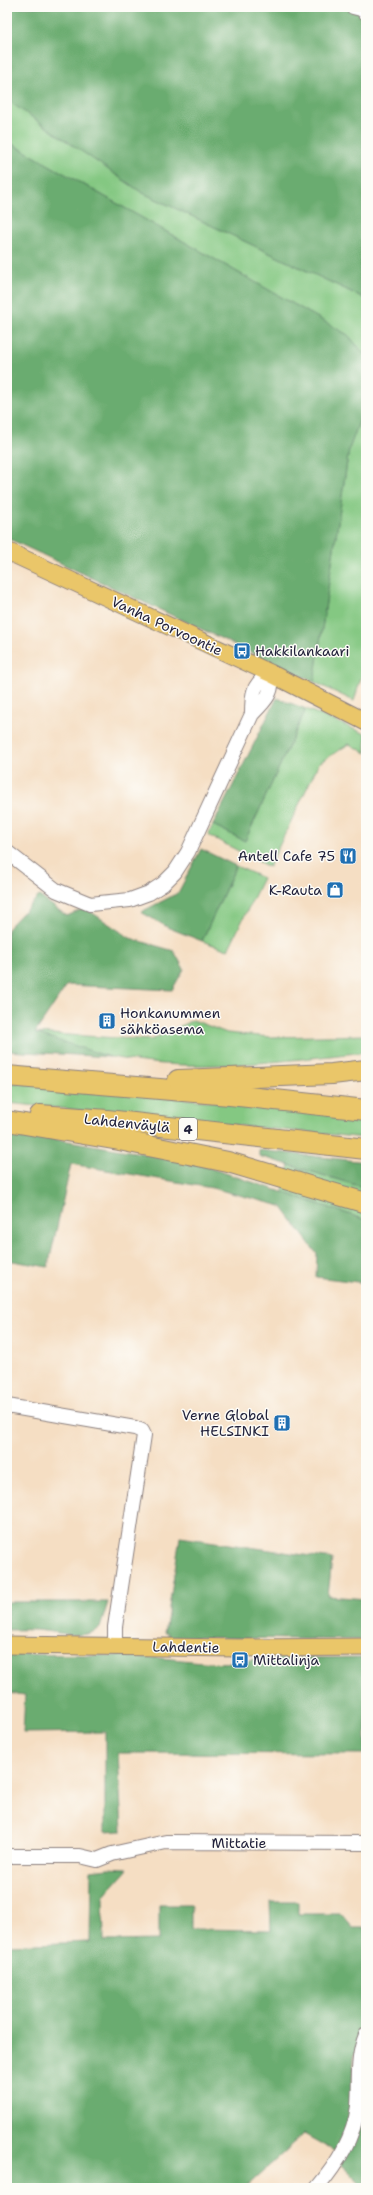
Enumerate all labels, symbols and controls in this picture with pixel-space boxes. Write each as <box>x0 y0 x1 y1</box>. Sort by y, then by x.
street label: Vanha Porvoontie <box>109 592 225 660</box>
bus stop icon: Hakkilankaari <box>232 641 252 661</box>
place label: Hakkilankaari <box>255 642 349 660</box>
restaurant icon: Antell Cafe 75 <box>338 846 358 866</box>
place label: Antell Cafe 75 <box>238 847 335 865</box>
shop icon: K-Rauta <box>325 880 345 900</box>
place label: K-Rauta <box>269 881 322 899</box>
place label: Honkanummen sähköasema <box>120 1004 221 1038</box>
building icon: Honkanummen sähköasema <box>97 1011 117 1031</box>
street label: Lahdenväylä <box>83 1110 171 1136</box>
road number: 4 <box>179 1118 197 1140</box>
place label: Verne Global HELSINKI <box>182 1406 270 1440</box>
building icon: Verne Global HELSINKI <box>272 1413 292 1433</box>
street label: Lahdentie <box>152 1637 220 1657</box>
bus stop icon: Mittalinja <box>230 1650 250 1670</box>
place label: Mittalinja <box>253 1651 320 1669</box>
street label: Mittatie <box>212 1834 267 1852</box>

